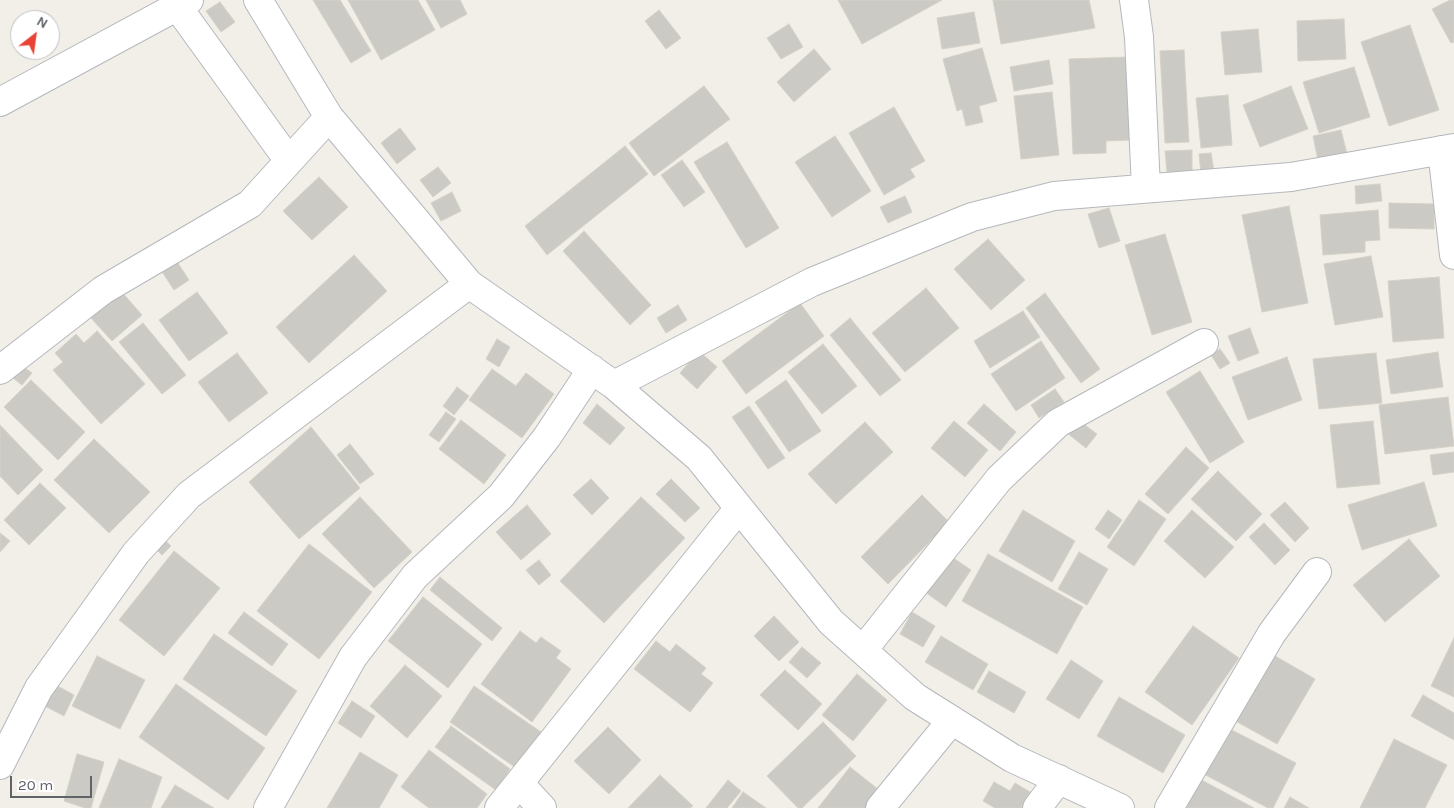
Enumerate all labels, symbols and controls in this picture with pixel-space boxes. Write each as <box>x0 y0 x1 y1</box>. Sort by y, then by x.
north arrow <box>10 10 60 60</box>
text: N <box>34 13 51 32</box>
scale bar <box>12 766 95 798</box>
text: 20 m <box>18 776 53 794</box>

